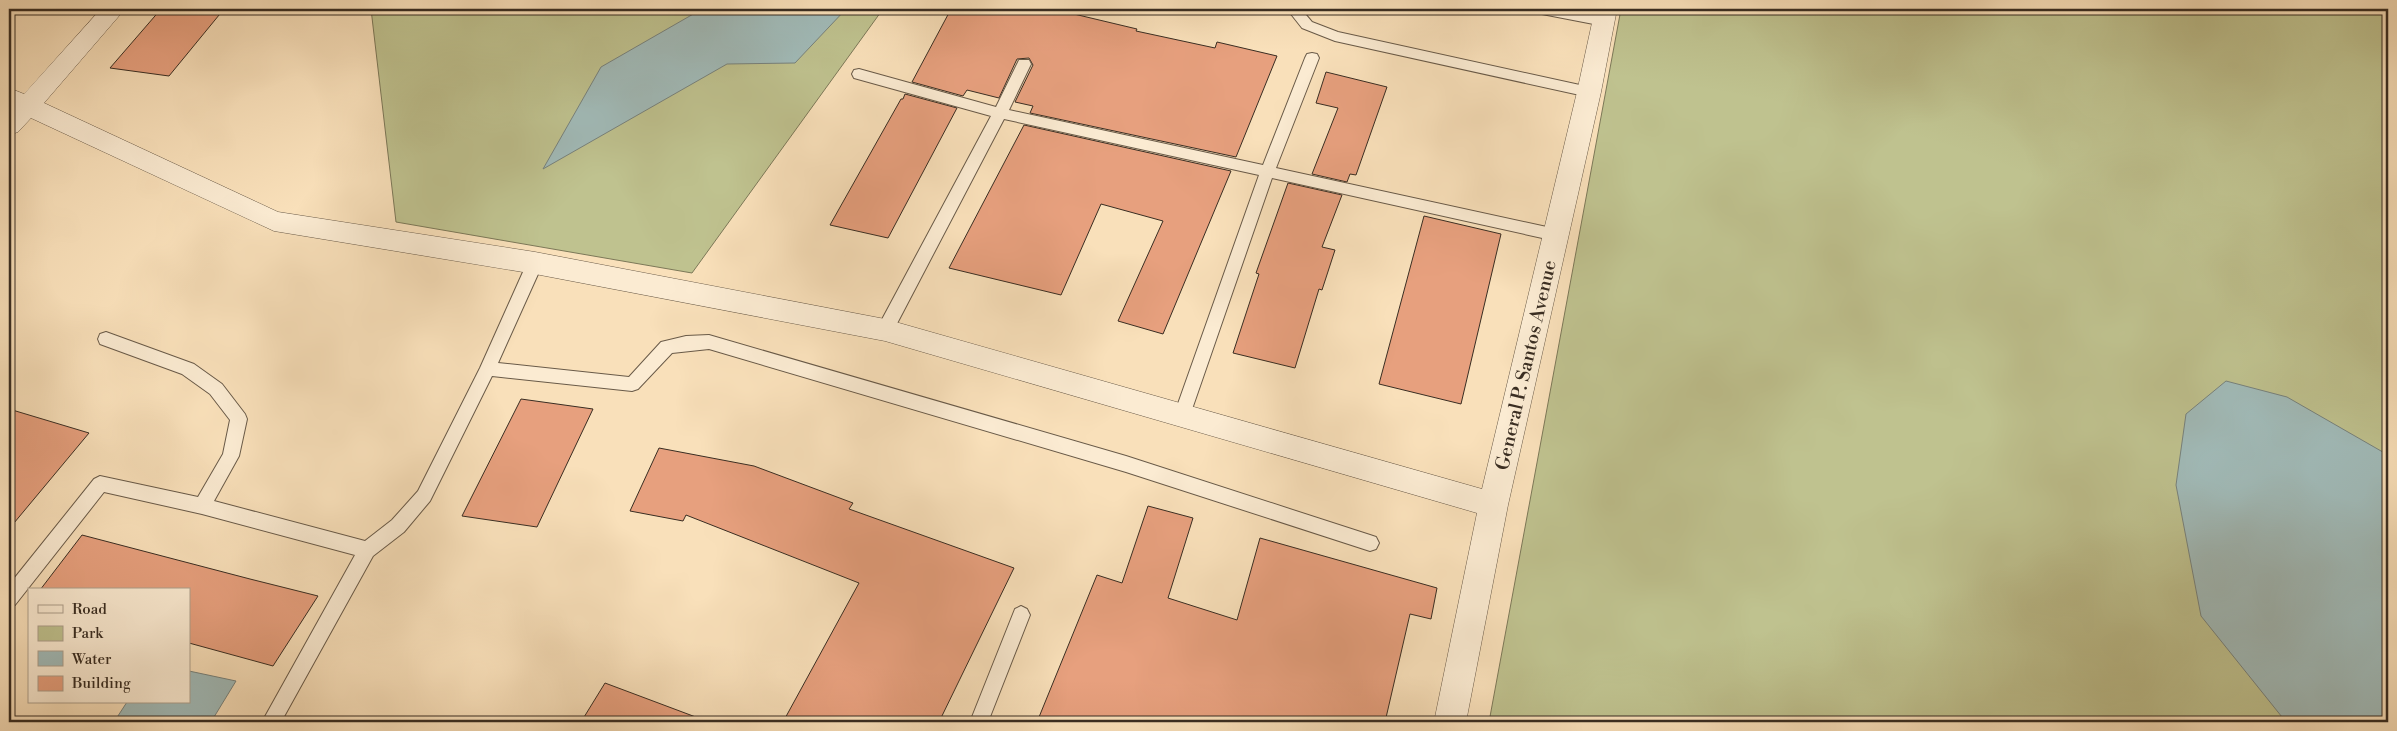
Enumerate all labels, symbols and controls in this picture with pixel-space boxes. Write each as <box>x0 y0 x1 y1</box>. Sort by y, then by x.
street label: General P. Santos Avenue <box>1490 258 1562 473</box>
legend <box>28 588 190 704</box>
text: Road <box>72 600 107 619</box>
text: Park <box>72 624 104 643</box>
text: Water <box>71 650 112 669</box>
text: Building <box>71 674 131 693</box>

